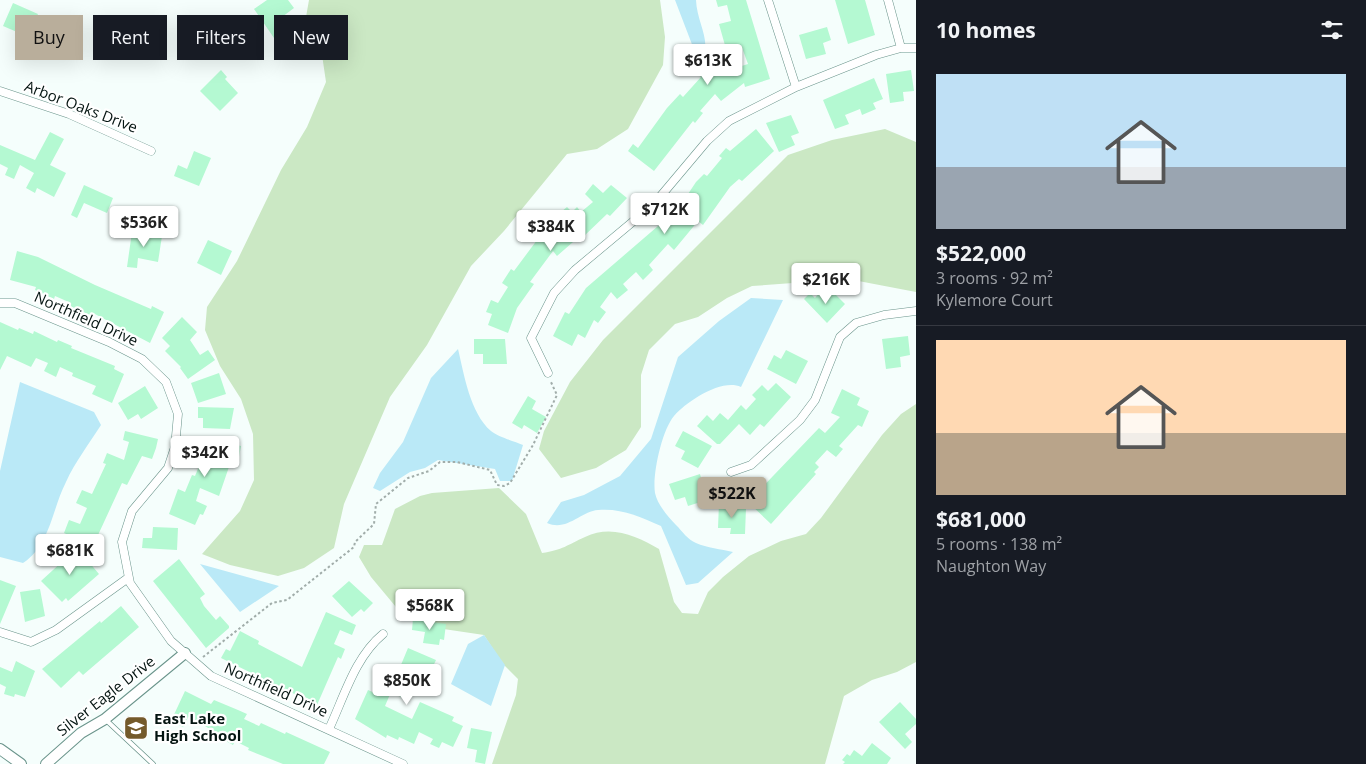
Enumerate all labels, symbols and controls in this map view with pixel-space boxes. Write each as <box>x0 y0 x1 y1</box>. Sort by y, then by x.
chip: Buy <box>15 15 83 60</box>
chip: Rent <box>93 15 167 60</box>
chip: Filters <box>177 15 264 60</box>
chip: New <box>274 15 348 60</box>
text: 10 homes <box>936 16 1036 44</box>
icon: filters <box>1318 16 1346 44</box>
pin: $613K <box>673 44 743 86</box>
text: $613K <box>684 49 732 71</box>
street label: Arbor Oaks Drive <box>22 75 141 137</box>
icon: home <box>1096 107 1186 197</box>
pin: $712K <box>630 192 700 235</box>
text: $712K <box>641 198 689 220</box>
pin: $536K <box>109 206 179 248</box>
pin: $384K <box>516 210 586 252</box>
text: $536K <box>120 211 168 233</box>
text: $384K <box>527 215 575 237</box>
text: $522,000 <box>936 239 1026 267</box>
pin: $216K <box>791 262 861 305</box>
text: 3 rooms · 92 m² <box>936 267 1053 289</box>
text: $216K <box>802 268 850 290</box>
street label: Northfield Drive <box>31 286 142 350</box>
text: Kylemore Court <box>936 289 1053 311</box>
icon: home <box>1096 372 1186 462</box>
pin: $342K <box>170 436 240 478</box>
text: $342K <box>181 441 229 463</box>
pin: $522K <box>697 476 767 519</box>
text: $522K <box>708 482 756 504</box>
text: $681,000 <box>936 505 1026 533</box>
text: 5 rooms · 138 m² <box>936 533 1062 555</box>
pin: $681K <box>35 534 105 576</box>
text: $681K <box>46 539 94 561</box>
text: Naughton Way <box>936 555 1046 577</box>
pin: $568K <box>395 588 465 631</box>
text: $568K <box>406 594 454 616</box>
street label: Silver Eagle Drive <box>52 651 159 740</box>
street label: Northfield Drive <box>221 657 332 721</box>
pin: $850K <box>372 664 442 706</box>
text: $850K <box>383 669 431 691</box>
place label: East Lake High School <box>154 708 241 745</box>
school or university icon: East Lake High School <box>123 715 149 741</box>

